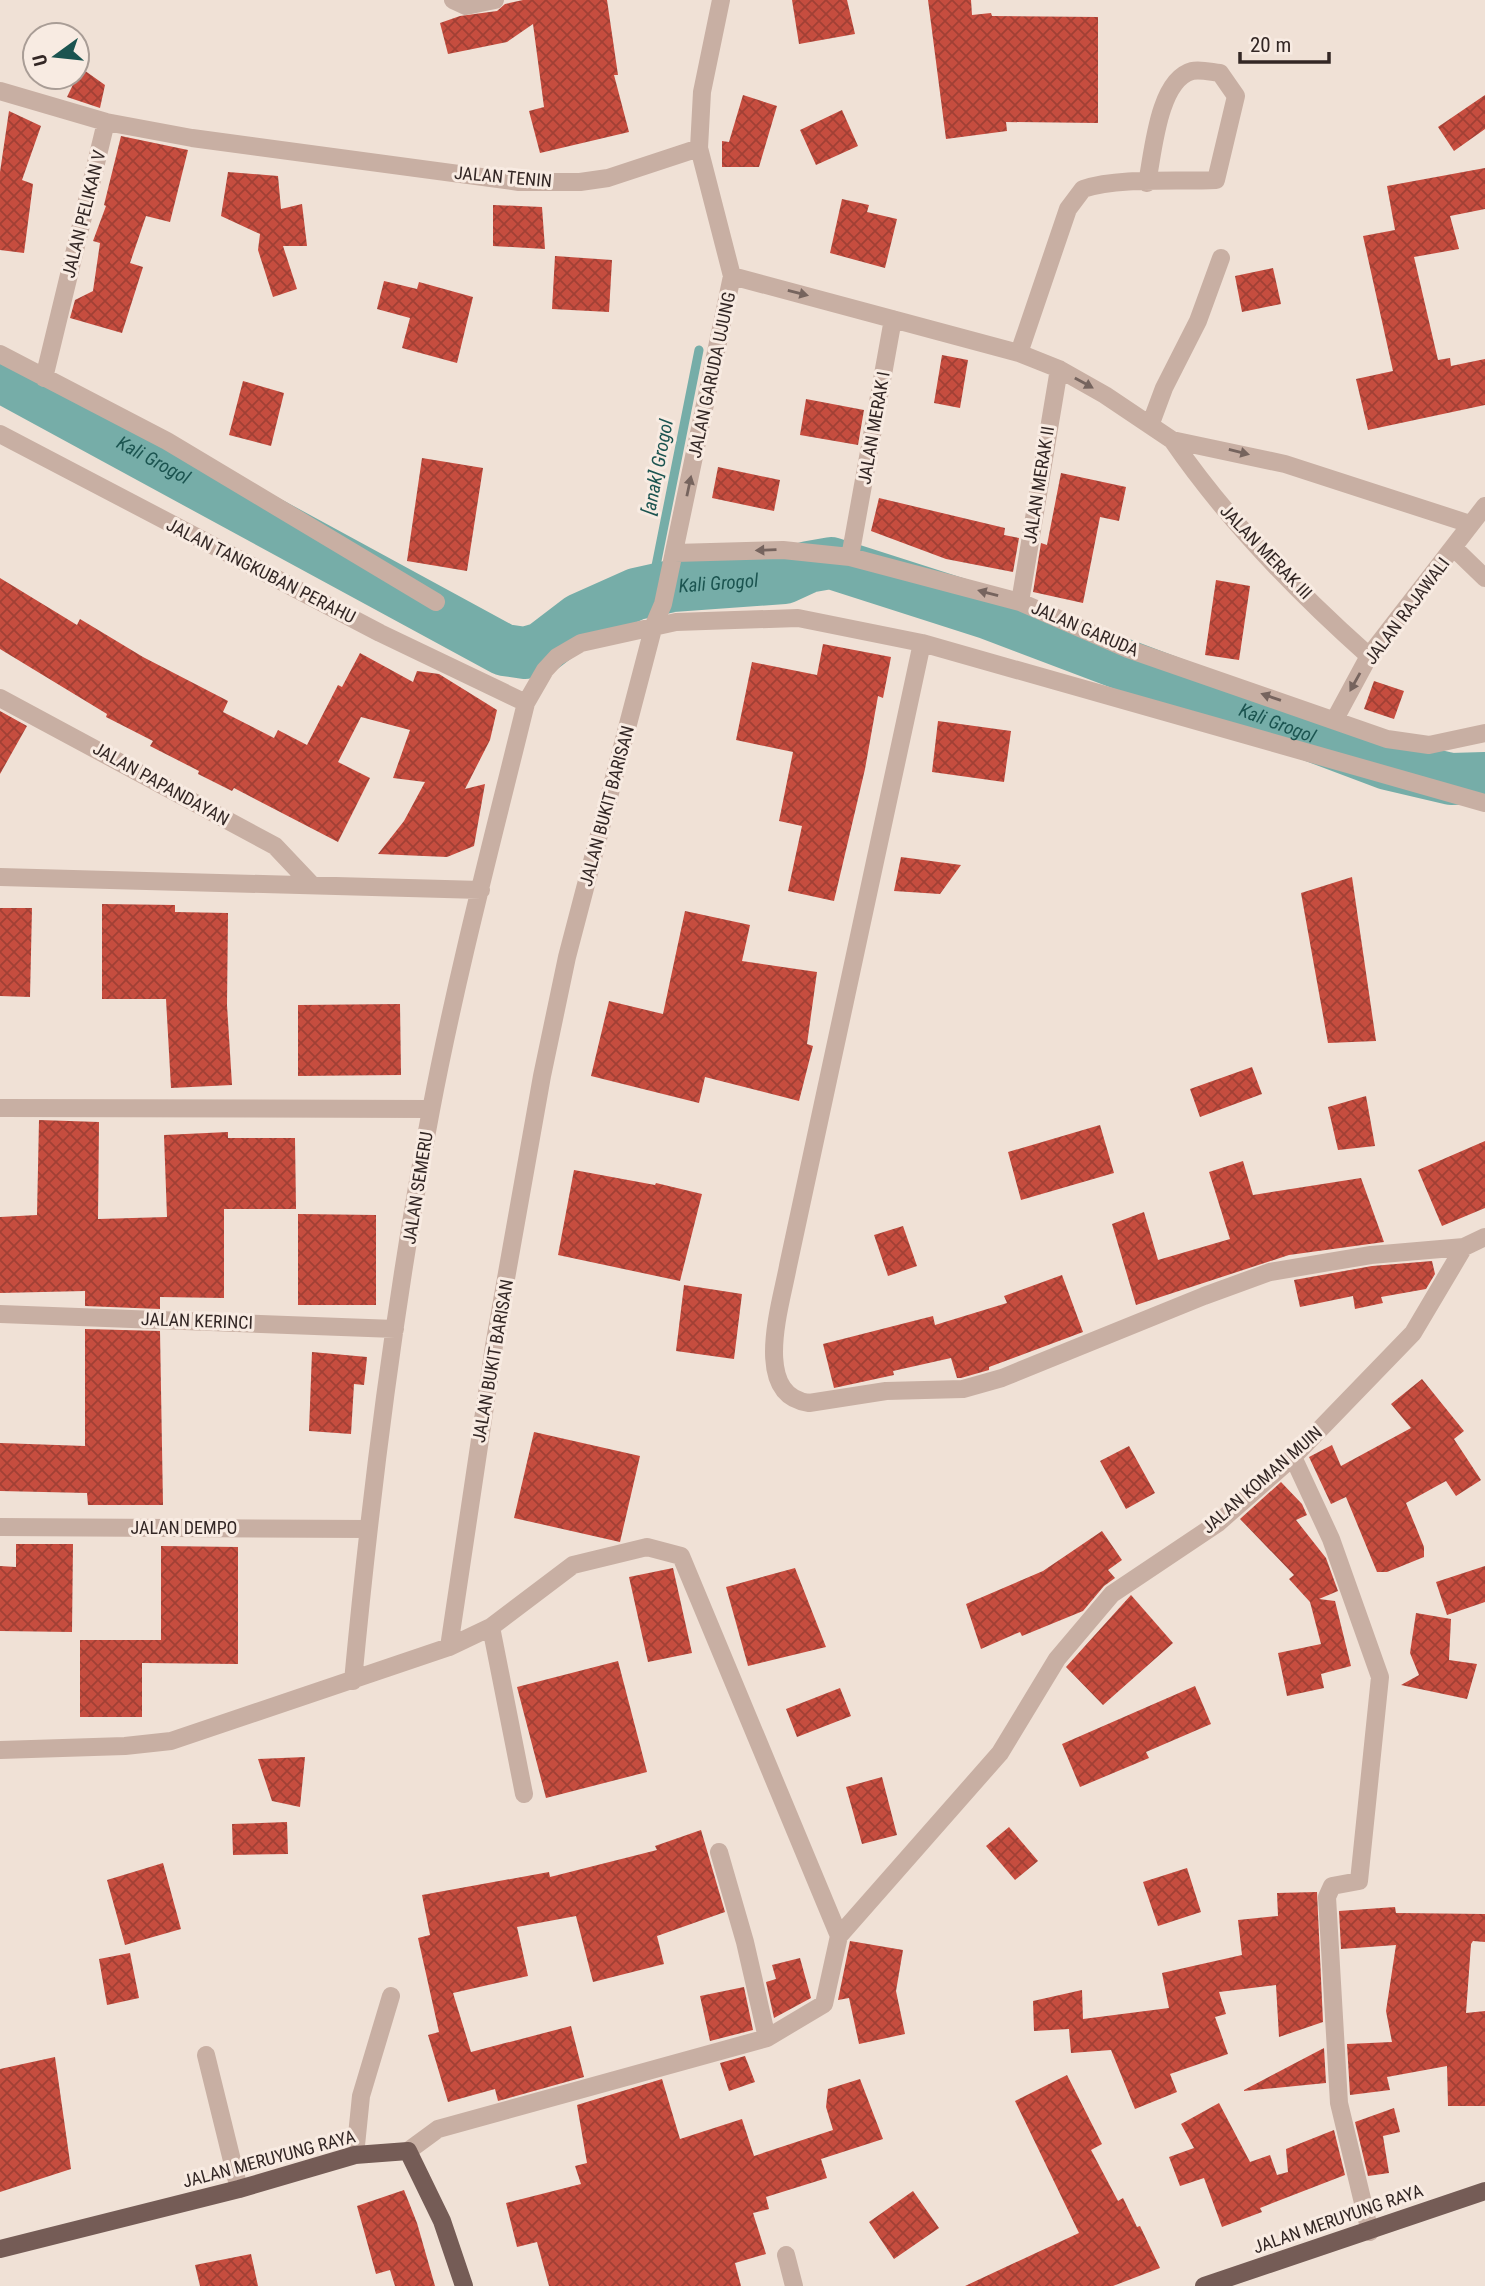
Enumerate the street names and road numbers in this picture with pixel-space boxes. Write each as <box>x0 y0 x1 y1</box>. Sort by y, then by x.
street label: JALAN PELIKAN V <box>57 148 110 280</box>
street label: JALAN TENIN <box>453 162 553 191</box>
street label: JALAN GARUDA UJUNG <box>684 290 739 460</box>
street label: JALAN MERAK I <box>853 370 894 486</box>
street label: JALAN MERAK II <box>1019 425 1058 545</box>
street label: JALAN MERAK III <box>1216 500 1317 603</box>
street label: JALAN TANGKUBAN PERAHU <box>163 514 359 627</box>
street label: JALAN RAJAWALI <box>1360 553 1454 668</box>
street label: JALAN GARUDA <box>1028 597 1143 661</box>
street label: JALAN BUKIT BARISAN <box>575 723 638 889</box>
street label: JALAN PAPANDAYAN <box>89 737 233 830</box>
street label: JALAN SEMERU <box>398 1130 437 1246</box>
street label: JALAN BUKIT BARISAN <box>468 1278 517 1444</box>
street label: JALAN KERINCI <box>141 1308 253 1333</box>
street label: JALAN KOMAN MUIN <box>1197 1422 1326 1538</box>
street label: JALAN DEMPO <box>131 1517 237 1538</box>
street label: JALAN MERUYUNG RAYA <box>180 2125 358 2192</box>
street label: JALAN MERUYUNG RAYA <box>1250 2179 1426 2257</box>

